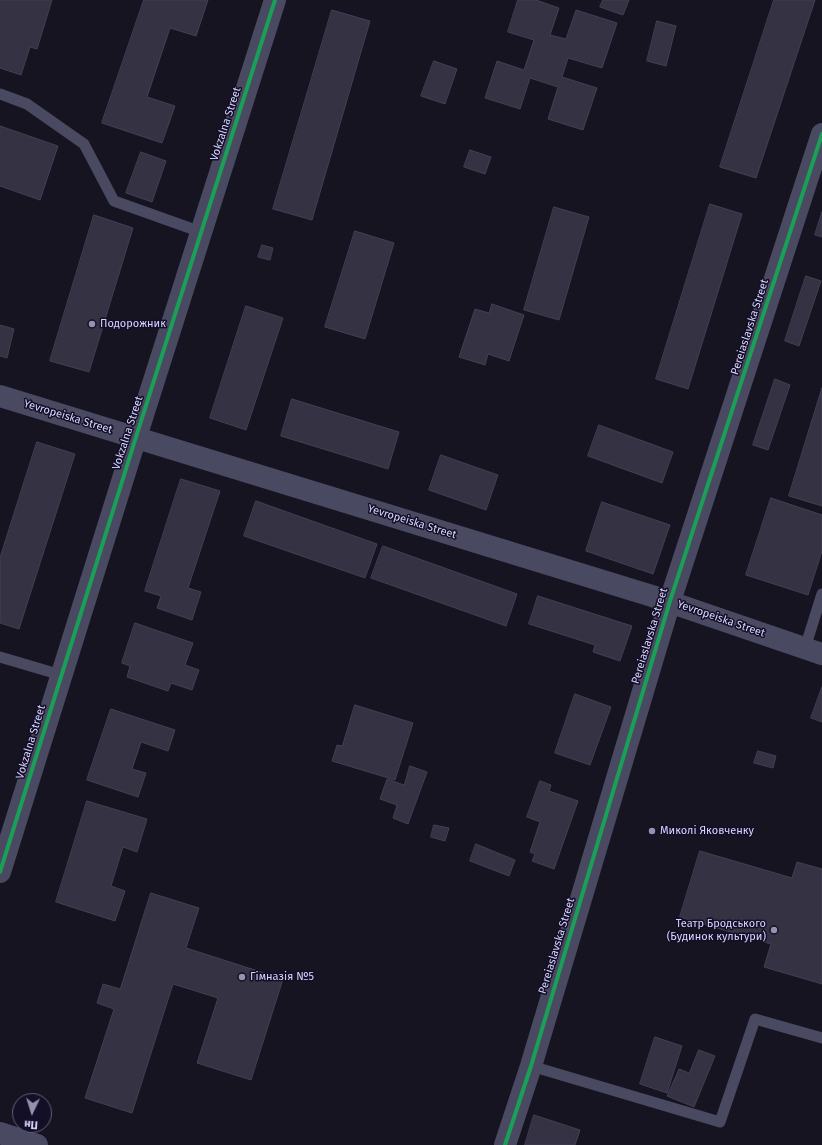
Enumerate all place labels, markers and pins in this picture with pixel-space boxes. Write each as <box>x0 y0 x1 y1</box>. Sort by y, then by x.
place label: Подорожник <box>100 317 166 331</box>
marker: Подорожник <box>87 319 97 329</box>
place label: Миколі Яковченку <box>660 824 754 838</box>
marker: Миколі Яковченку <box>647 826 657 836</box>
place label: Театр Бродського (Будинок культури) <box>667 917 766 943</box>
marker: Театр Бродського (Будинок культури) <box>769 925 779 935</box>
place label: Гімназія №5 <box>250 970 314 984</box>
marker: Гімназія №5 <box>237 972 247 982</box>

